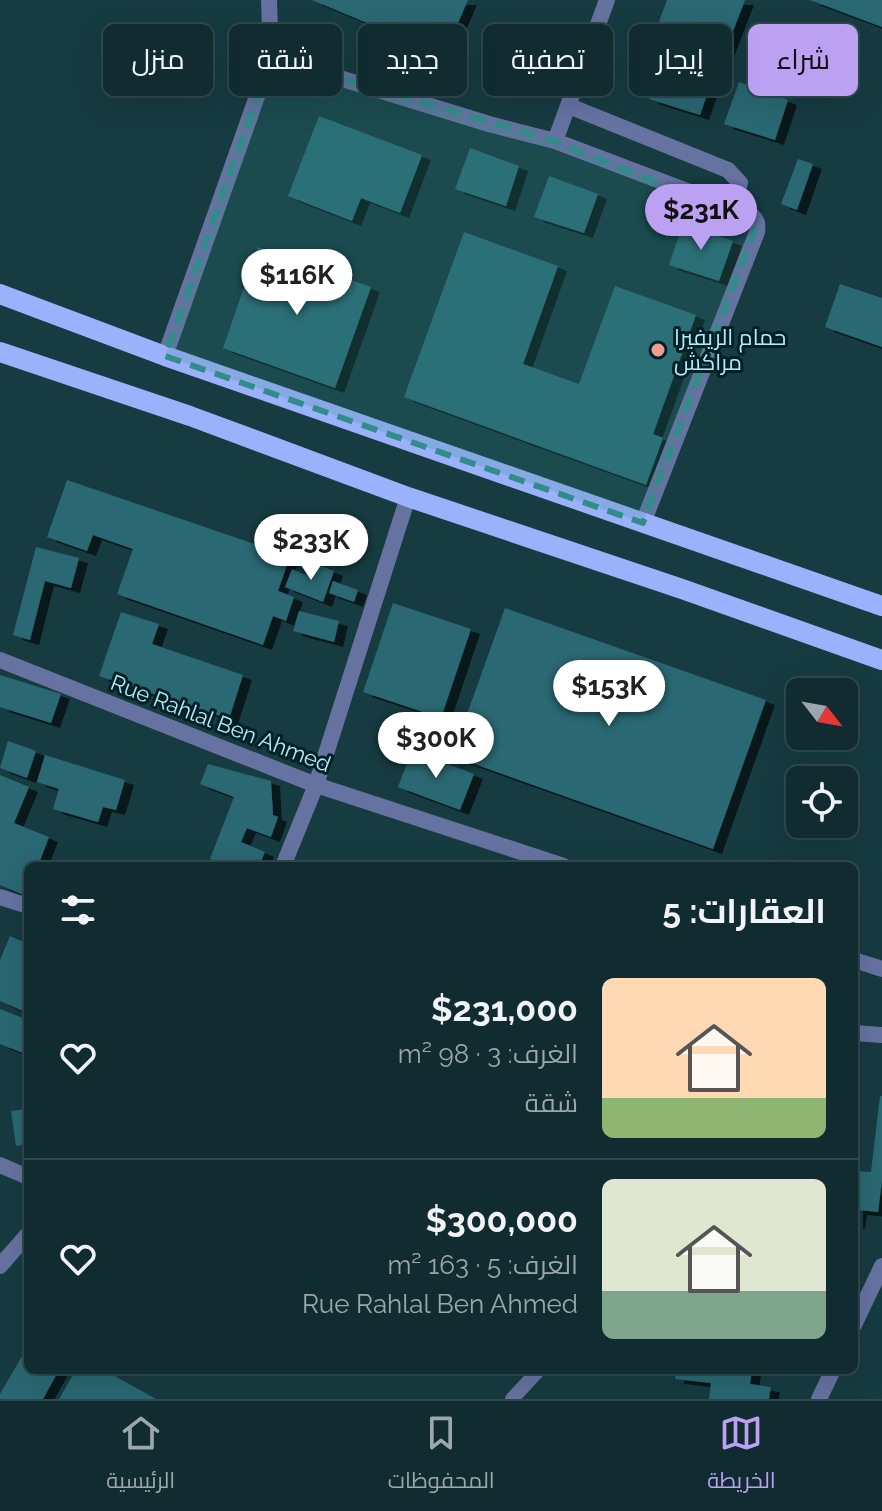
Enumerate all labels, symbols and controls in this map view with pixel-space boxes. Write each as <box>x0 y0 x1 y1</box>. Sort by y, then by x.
chip: منزل <box>103 24 213 96</box>
chip: شقة <box>229 24 342 96</box>
chip: جديد <box>358 24 467 96</box>
chip: تصفية <box>483 24 613 96</box>
chip: إيجار <box>629 24 732 96</box>
chip: شراء <box>748 24 858 96</box>
pin: $231K <box>645 184 757 252</box>
text: $231K <box>663 195 739 225</box>
pin: $116K <box>241 249 353 317</box>
text: $116K <box>259 260 335 290</box>
place label: حمام الريفيرا مراكش <box>674 324 786 376</box>
marker: حمام الريفيرا مراكش <box>649 341 667 359</box>
pin: $233K <box>255 514 367 582</box>
text: $233K <box>272 525 350 555</box>
pin: $153K <box>553 660 665 728</box>
street label: Rue Rahlal Ben Ahmed <box>107 669 335 777</box>
text: $153K <box>571 671 647 701</box>
north arrow <box>786 678 858 750</box>
map controls <box>786 678 858 838</box>
pin: $300K <box>380 712 492 780</box>
text: $300K <box>396 723 476 753</box>
button: locate <box>786 766 858 838</box>
icon: filters <box>56 888 100 932</box>
text: العقارات: 5 <box>662 891 826 931</box>
text: $231,000 <box>431 989 578 1029</box>
icon: home <box>666 1010 762 1106</box>
icon: heart <box>56 1036 100 1080</box>
text: الغرف: 3 · 98 m² <box>398 1039 578 1069</box>
text: شقة <box>525 1088 578 1118</box>
text: $300,000 <box>425 1200 578 1240</box>
icon: home <box>666 1211 762 1307</box>
icon: heart <box>56 1237 100 1281</box>
text: الغرف: 5 · 163 m² <box>387 1250 578 1280</box>
text: Rue Rahlal Ben Ahmed <box>302 1289 578 1319</box>
tab: الرئيسية <box>106 1411 175 1501</box>
tab: المحفوظات <box>388 1411 495 1501</box>
tab: الخريطة <box>707 1411 776 1501</box>

